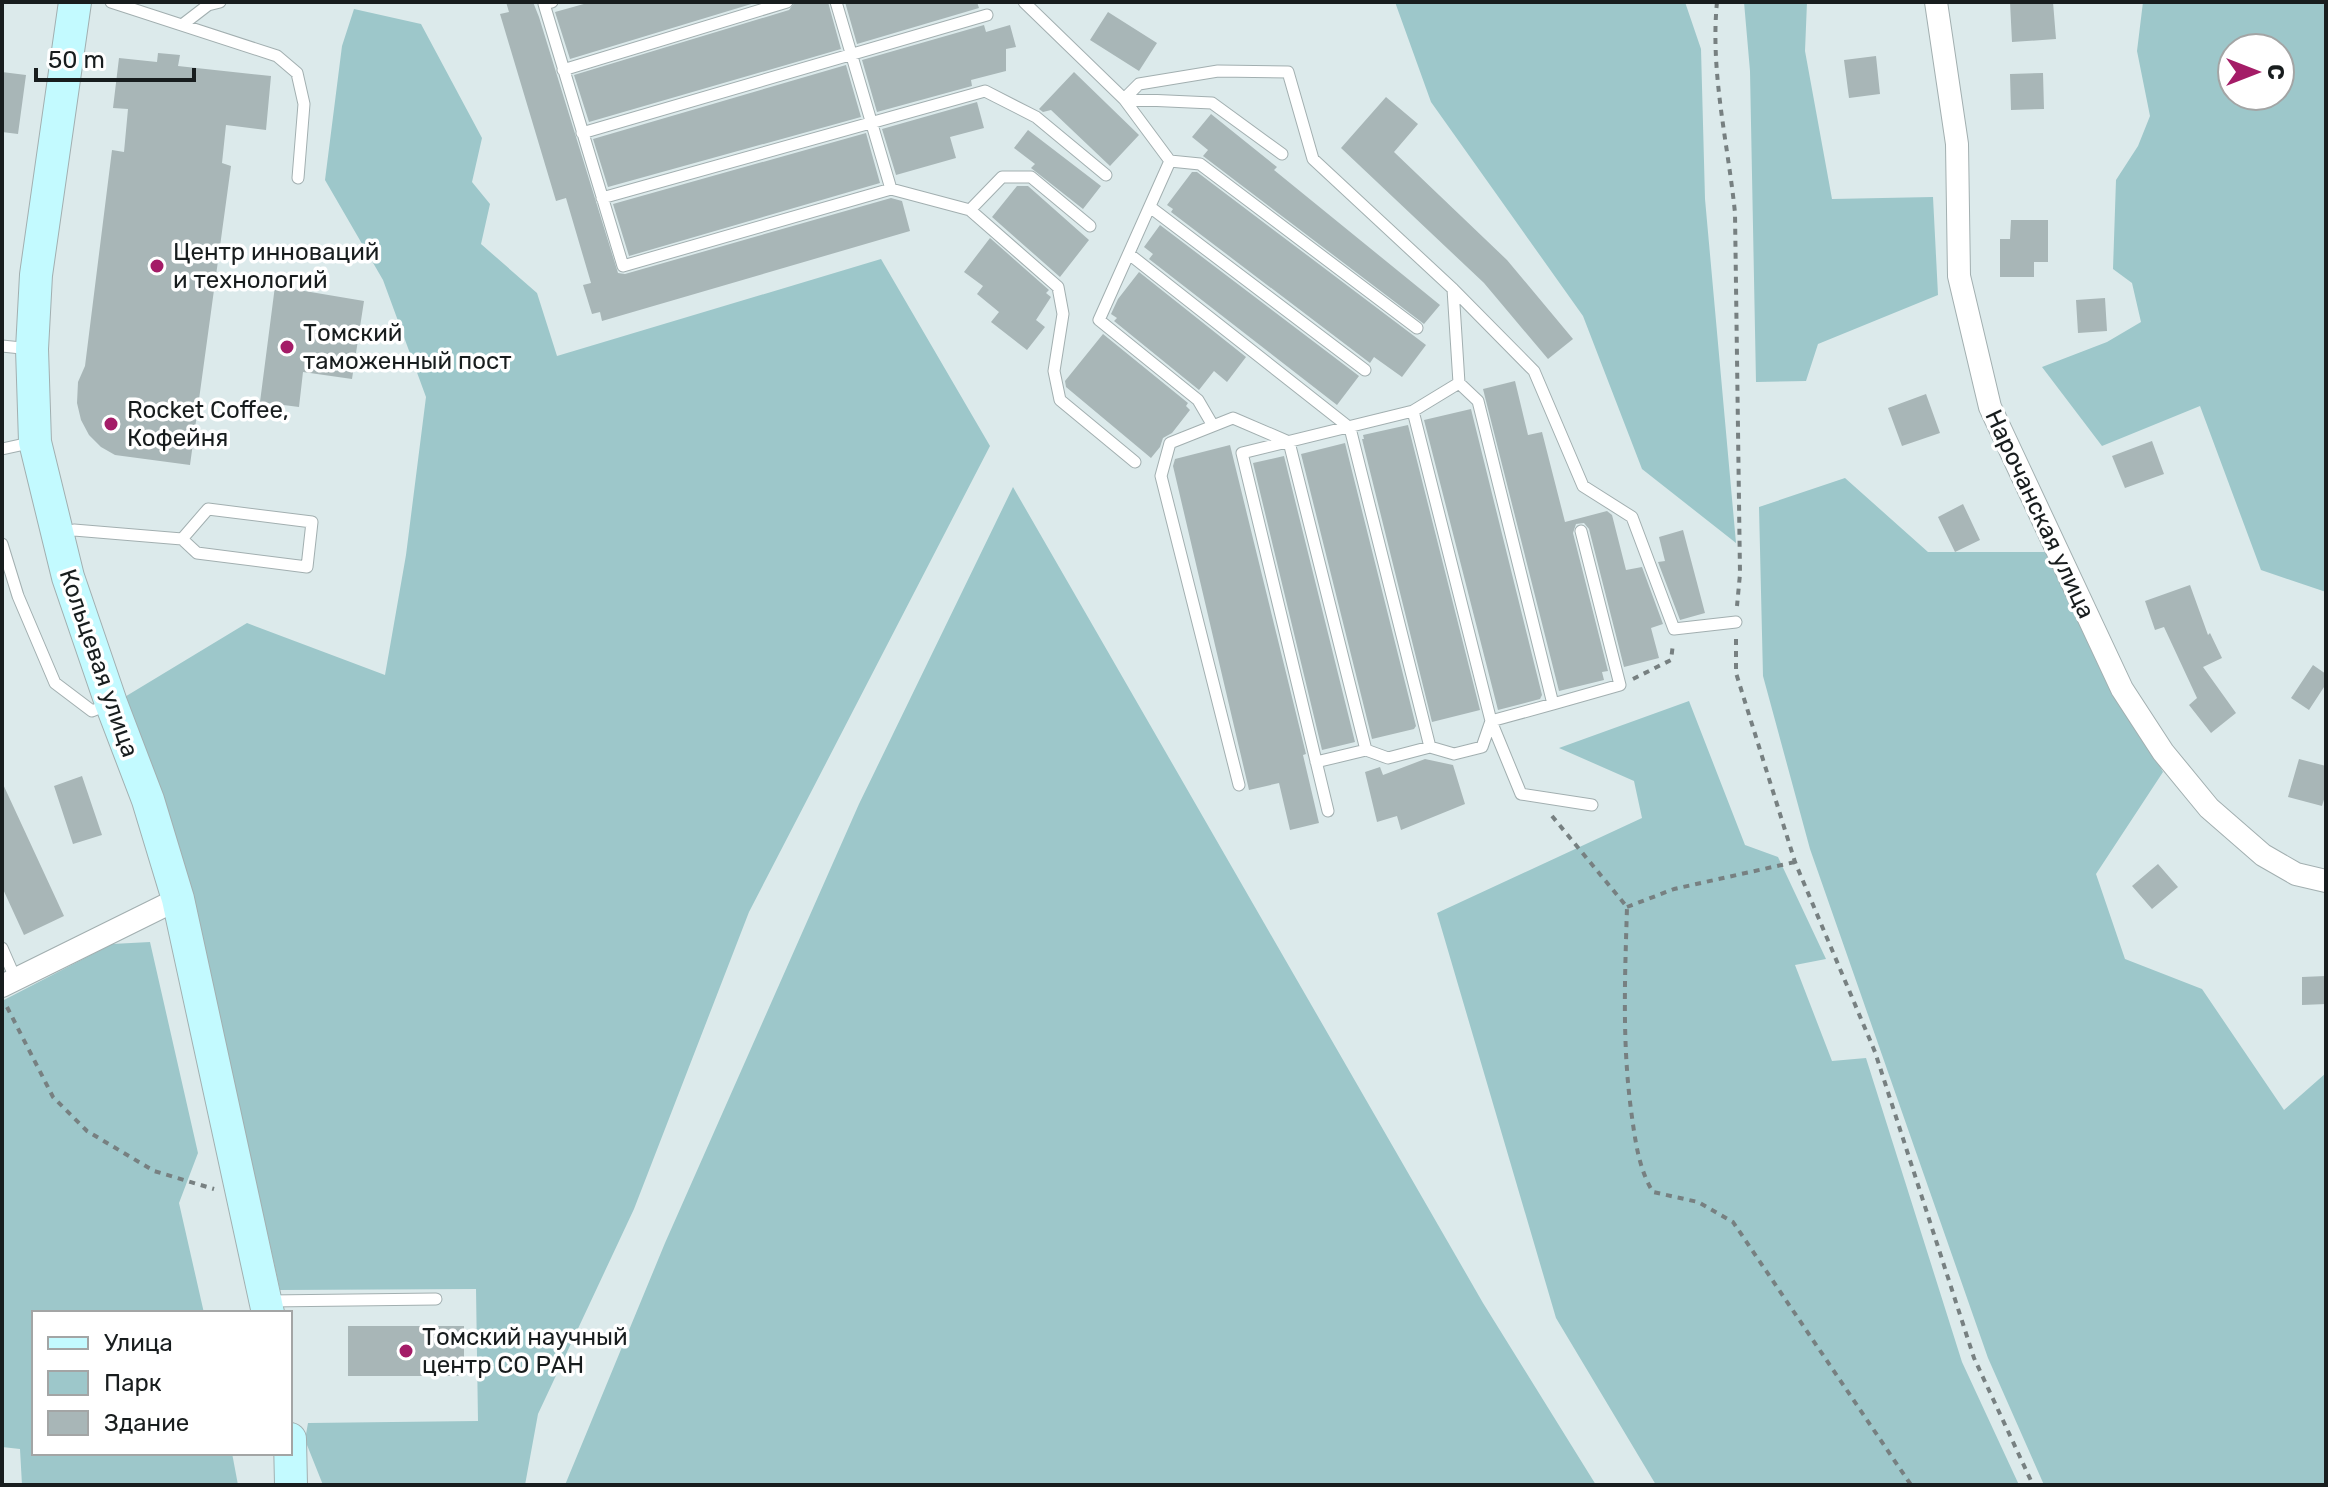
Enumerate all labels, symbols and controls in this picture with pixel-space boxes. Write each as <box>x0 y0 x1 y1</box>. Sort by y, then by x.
scale bar <box>36 32 194 82</box>
north arrow <box>2216 32 2296 112</box>
text: 50 m <box>48 46 105 74</box>
text: С <box>2262 64 2289 80</box>
place label: Центр инноваций и технологий <box>173 238 379 294</box>
marker: Центр инноваций и технологий <box>148 257 166 275</box>
place label: Томский таможенный пост <box>303 319 512 375</box>
marker: Томский таможенный пост <box>278 338 296 356</box>
place label: Rocket Coffee, Кофейня <box>127 396 289 452</box>
street label: Нарочанская улица <box>1979 405 2101 623</box>
marker: Rocket Coffee, Кофейня <box>102 415 120 433</box>
street label: Кольцевая улица <box>54 565 144 761</box>
legend <box>32 1311 292 1455</box>
place label: Томский научный центр СО РАН <box>422 1323 628 1379</box>
text: Улица <box>104 1329 173 1357</box>
marker: Томский научный центр СО РАН <box>397 1342 415 1360</box>
text: Парк <box>104 1369 162 1397</box>
text: Здание <box>104 1409 189 1437</box>

